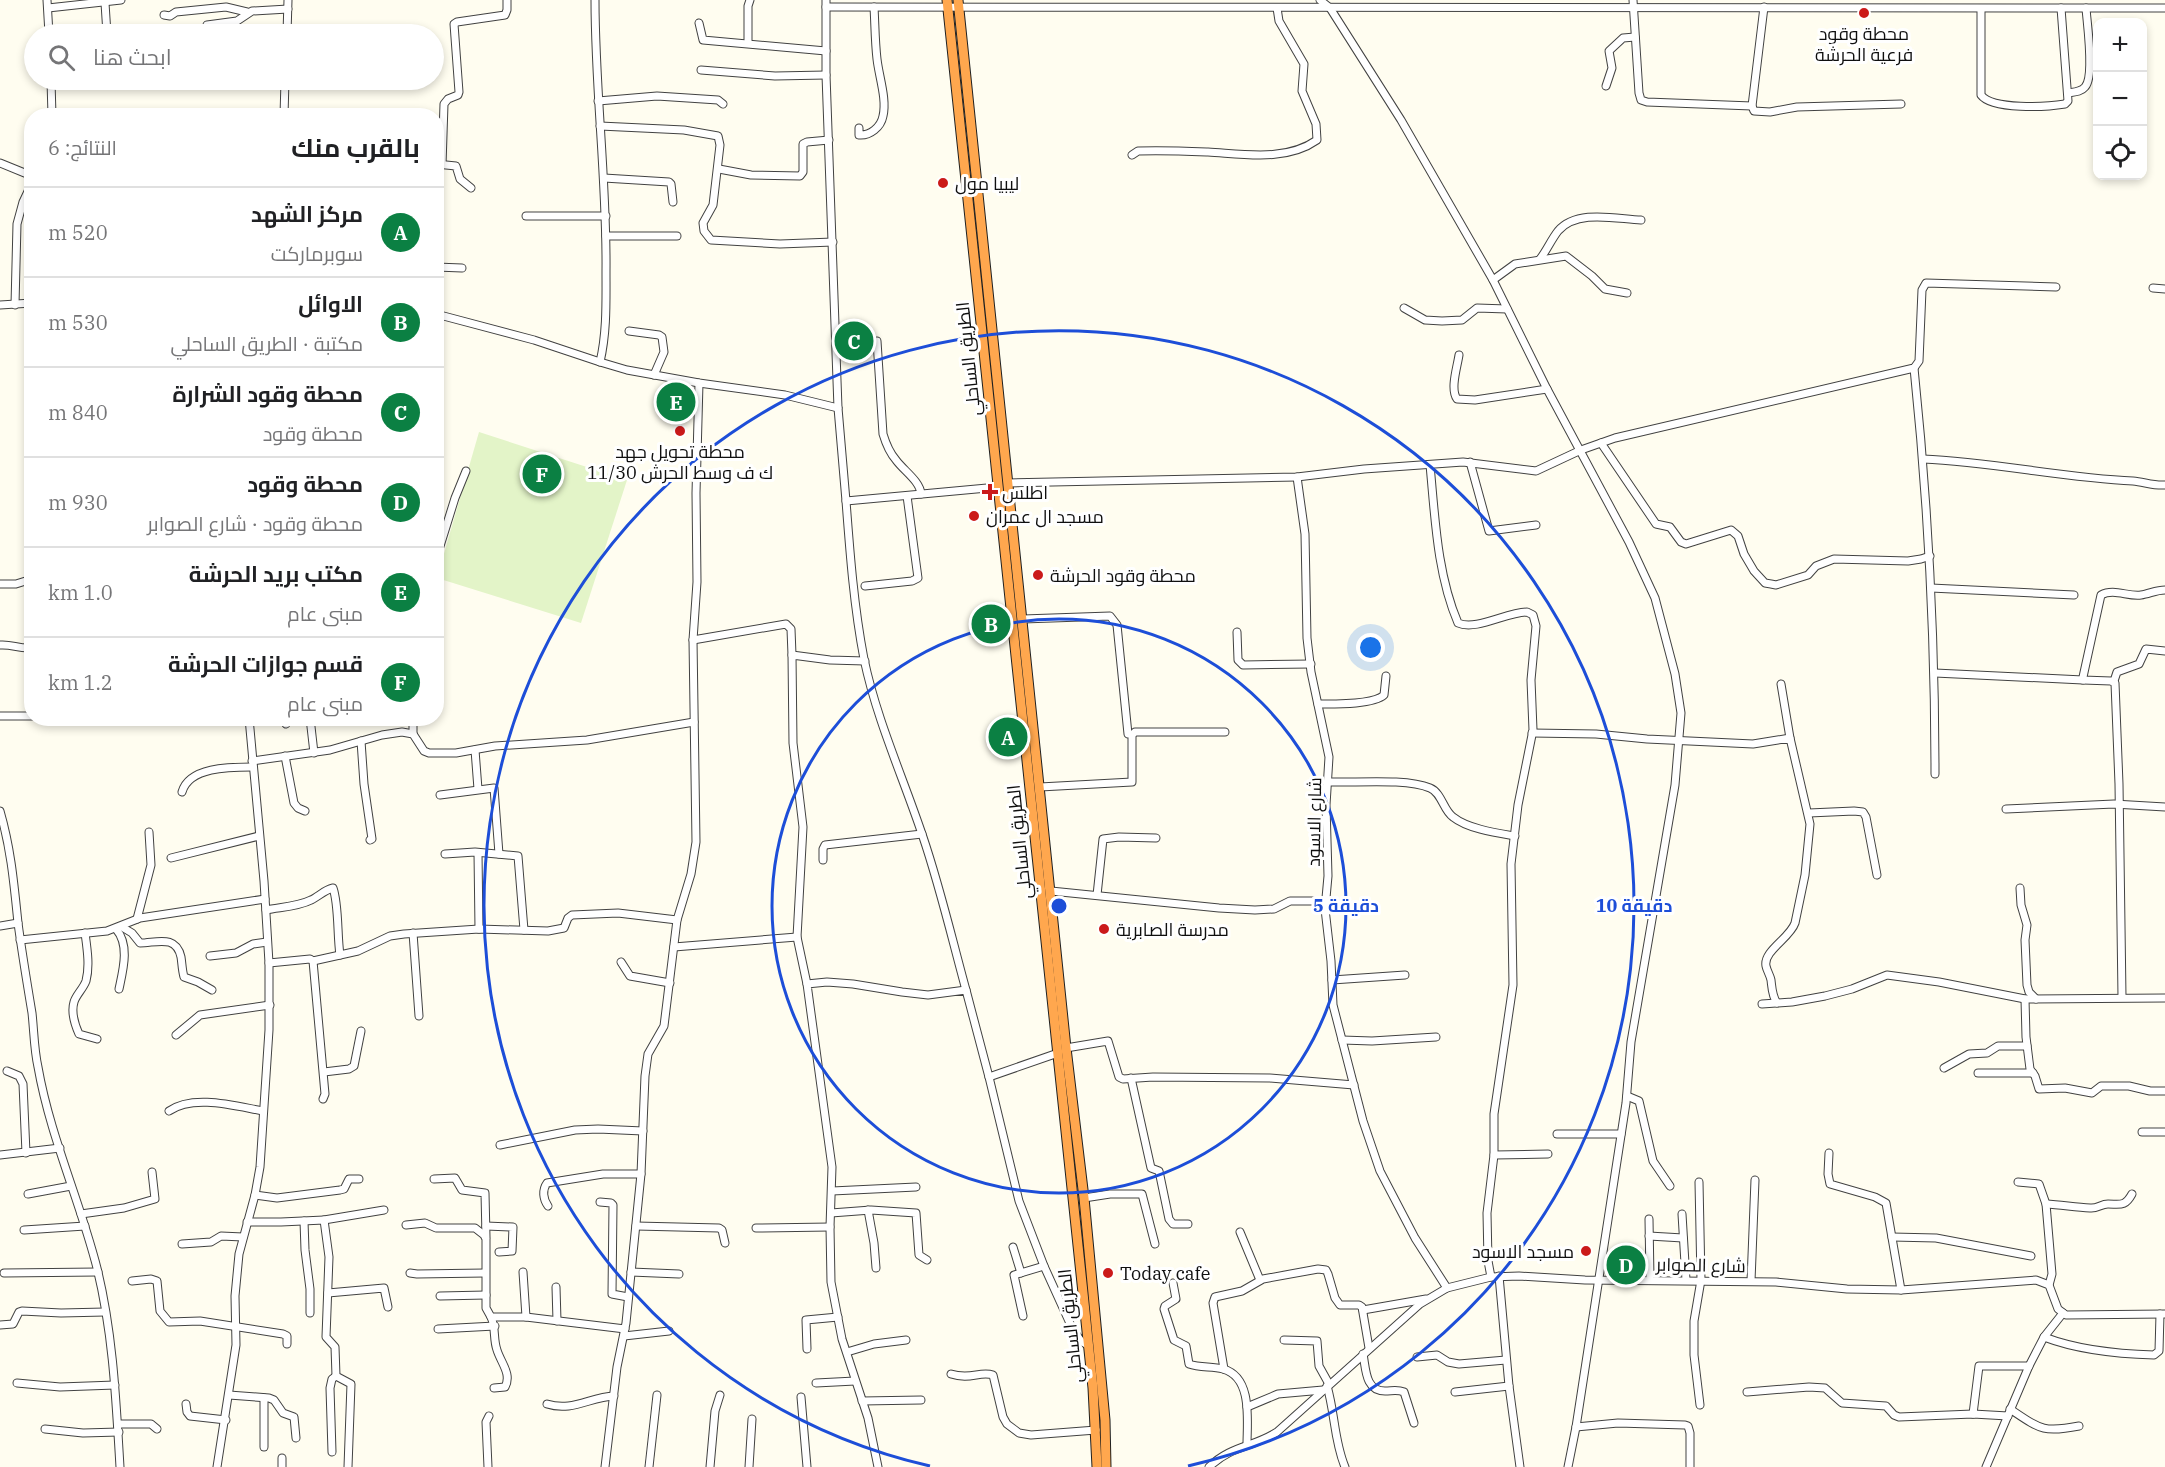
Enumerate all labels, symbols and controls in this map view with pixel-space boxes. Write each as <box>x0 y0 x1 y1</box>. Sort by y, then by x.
marker: محطة وقود فرعية الحرشة <box>1857 6 1871 20</box>
map controls <box>2093 18 2147 180</box>
button: + <box>2093 18 2147 72</box>
place label: محطة وقود فرعية الحرشة <box>1815 22 1913 66</box>
search box <box>24 24 444 90</box>
icon: search <box>45 41 78 74</box>
text: ابحث هنا <box>93 42 172 71</box>
button: − <box>2093 72 2147 126</box>
button: locate <box>2093 126 2147 180</box>
text: بالقرب منك <box>291 130 420 164</box>
text: النتائج: 6 <box>48 134 117 161</box>
place label: ليبيا مول <box>955 172 1019 195</box>
marker: ليبيا مول <box>936 176 950 190</box>
text: مركز الشهد <box>251 199 363 228</box>
text: 520 m <box>48 219 108 246</box>
text: A <box>394 219 408 246</box>
text: سوبرماركت <box>271 240 363 267</box>
text: الاوائل <box>298 289 363 318</box>
street label: الطريق الساحلي <box>951 300 988 417</box>
text: 530 m <box>48 309 108 336</box>
text: B <box>393 309 408 336</box>
pin: C <box>834 318 874 364</box>
text: مكتبة · الطريق الساحلي <box>170 330 363 357</box>
text: محطة وقود الشرارة <box>172 379 363 408</box>
pin: E <box>656 380 696 424</box>
text: 840 m <box>48 399 108 426</box>
text: C <box>394 399 407 426</box>
text: محطة وقود <box>263 420 363 447</box>
marker: محطة تحويل جهد 11/30 ك ف وسط الحرش <box>673 424 687 438</box>
place label: محطة تحويل جهد 11/30 ك ف وسط الحرش <box>587 440 773 484</box>
pin: F <box>522 452 562 496</box>
text: محطة وقود <box>247 469 363 498</box>
place label: اطلس <box>1002 481 1048 504</box>
marker: اطلس <box>983 485 997 499</box>
text: 930 m <box>48 489 108 516</box>
text: D <box>393 489 408 516</box>
place label: مسجد ال عمران <box>986 505 1104 528</box>
marker: مسجد ال عمران <box>967 509 981 523</box>
text: محطة وقود · شارع الصوابر <box>147 510 363 537</box>
text: مكتب بريد الحرشة <box>189 559 363 588</box>
place label: محطة وقود الحرشة <box>1050 564 1196 587</box>
marker: محطة وقود الحرشة <box>1031 568 1045 582</box>
text: 1.0 km <box>48 579 113 606</box>
text: E <box>394 579 407 606</box>
text: مبنى عام <box>287 600 363 627</box>
pin: B <box>972 602 1010 646</box>
your location <box>1356 633 1385 662</box>
text: قسم جوازات الحرشة <box>168 649 363 678</box>
text: 1.2 km <box>48 669 113 696</box>
text: F <box>394 669 407 696</box>
text: مبنى عام <box>287 690 363 717</box>
pin: A <box>988 714 1028 760</box>
street label: شارع الاسود <box>1302 777 1327 867</box>
street label: الطريق الساحلي <box>1002 783 1039 900</box>
text: 5 دقيقة <box>1313 894 1379 917</box>
text: 10 دقيقة <box>1596 894 1672 917</box>
centre of rings <box>1049 896 1069 916</box>
place label: مدرسة الصابرية <box>1116 918 1229 941</box>
marker: مدرسة الصابرية <box>1097 922 1111 936</box>
place label: مسجد الاسود <box>1472 1240 1574 1263</box>
pin: D <box>1606 1242 1646 1288</box>
marker: مسجد الاسود <box>1579 1244 1593 1258</box>
street label: شارع الصوابر <box>1655 1253 1746 1278</box>
place label: Today cafe <box>1120 1262 1210 1285</box>
marker: Today cafe <box>1101 1266 1115 1280</box>
street label: الطريق الساحلي <box>1053 1267 1090 1384</box>

